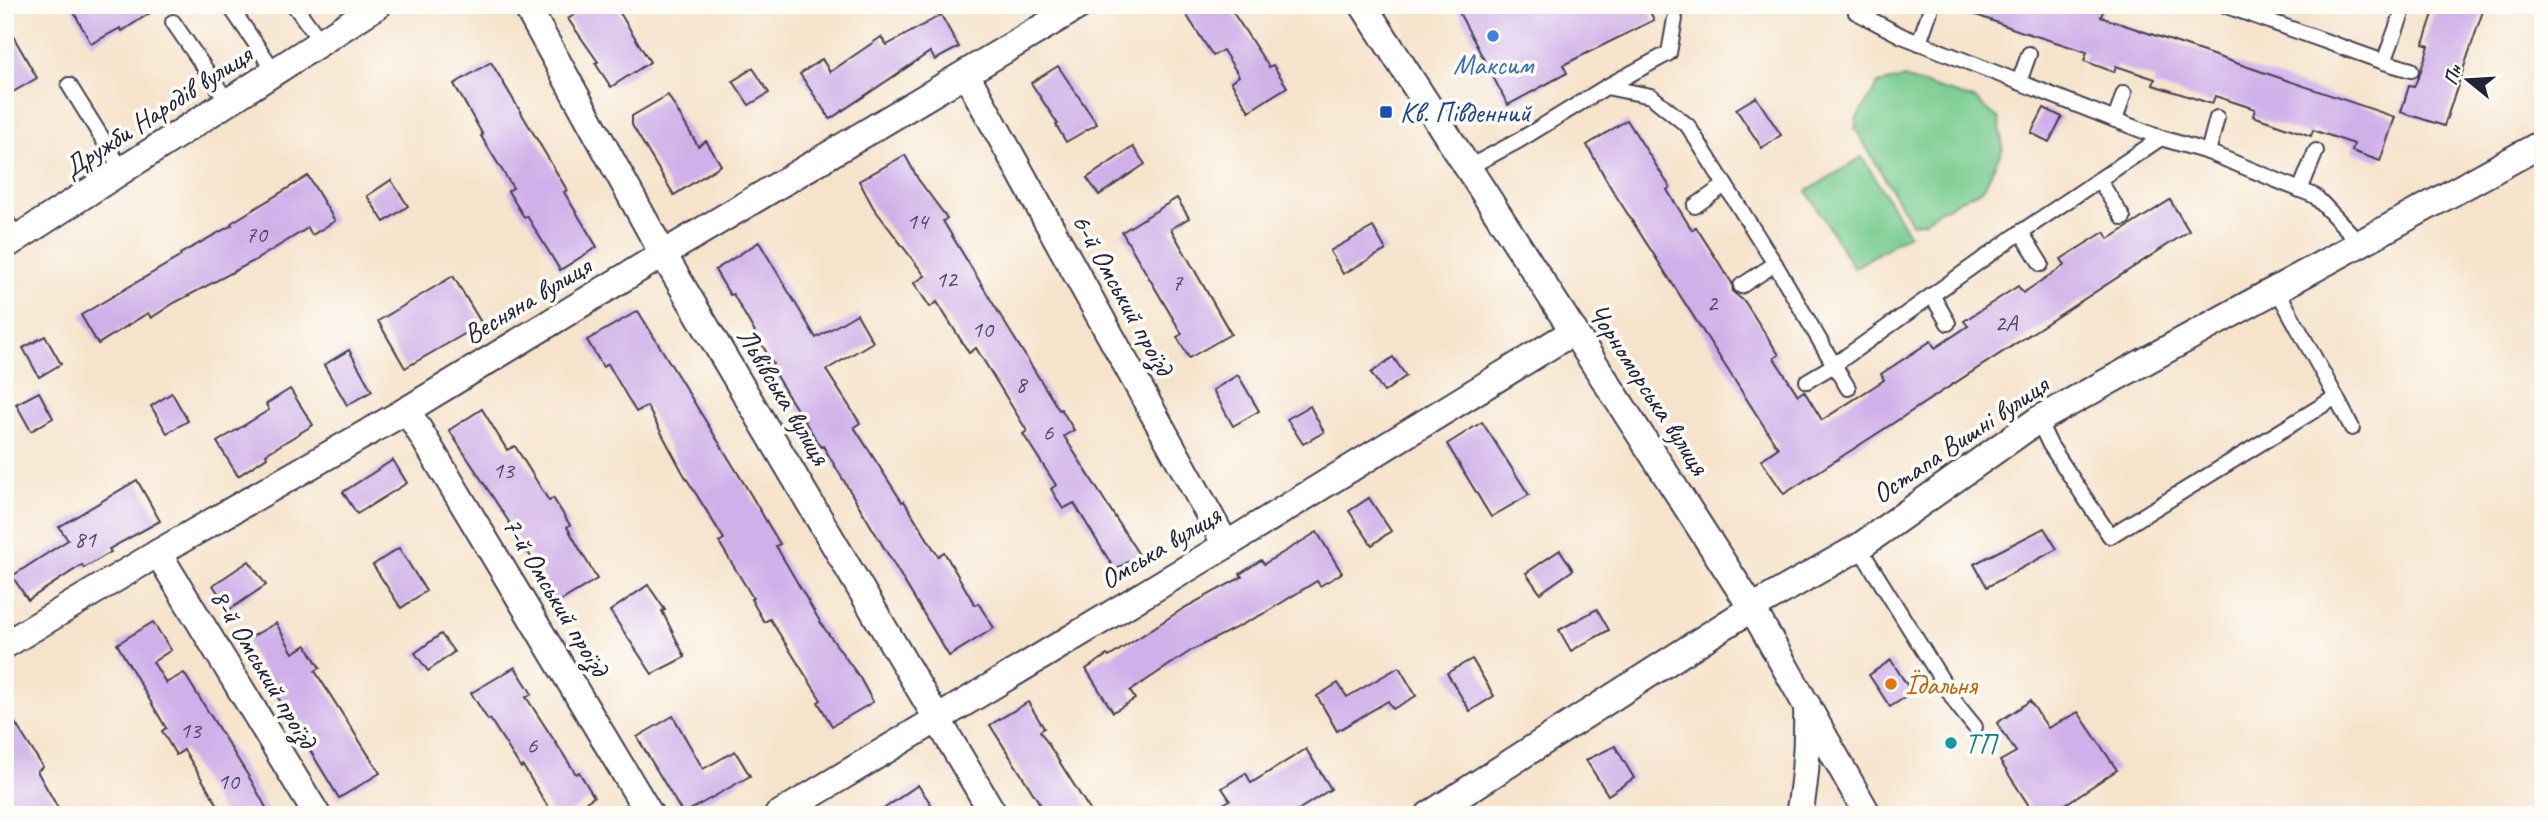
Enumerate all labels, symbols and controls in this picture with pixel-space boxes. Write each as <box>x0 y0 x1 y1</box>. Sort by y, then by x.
marker: Максим <box>1485 28 1501 44</box>
street label: Дружби Народів вулиця <box>56 36 260 185</box>
north arrow <box>2432 46 2502 116</box>
place label: Максим <box>1453 47 1535 82</box>
text: Пн <box>2438 60 2468 88</box>
place label: Кв. Південний <box>1400 95 1532 130</box>
marker: Кв. Південний <box>1378 104 1394 120</box>
house number: 14 <box>906 206 930 236</box>
street label: 6-й Омський проїзд <box>1063 207 1183 384</box>
house number: 70 <box>245 219 269 249</box>
street label: Весняна вулиця <box>457 247 599 352</box>
house number: 12 <box>935 264 959 294</box>
house number: 7 <box>1172 267 1184 297</box>
house number: 2 <box>1707 288 1720 318</box>
street label: Чорноморська вулиця <box>1581 297 1718 482</box>
house number: 2А <box>1995 308 2018 338</box>
house number: 10 <box>971 314 995 344</box>
street label: Львівська вулиця <box>729 321 839 472</box>
street label: Остапа Вишні вулиця <box>1865 366 2057 511</box>
house number: 8 <box>1016 369 1029 399</box>
house number: 6 <box>1043 417 1055 447</box>
house number: 13 <box>492 455 516 485</box>
street label: Омська вулиця <box>1093 497 1227 597</box>
street label: 7-й Омський проїзд <box>494 510 619 685</box>
house number: 81 <box>74 524 97 554</box>
street label: 8-й Омський проїзд <box>202 582 327 757</box>
place label: Їдальня <box>1905 667 1979 702</box>
marker: Їдальня <box>1883 676 1899 692</box>
house number: 13 <box>179 715 203 745</box>
place label: ТП <box>1965 726 1999 761</box>
house number: 6 <box>527 730 539 760</box>
marker: ТП <box>1943 735 1959 751</box>
house number: 10 <box>217 766 241 796</box>

